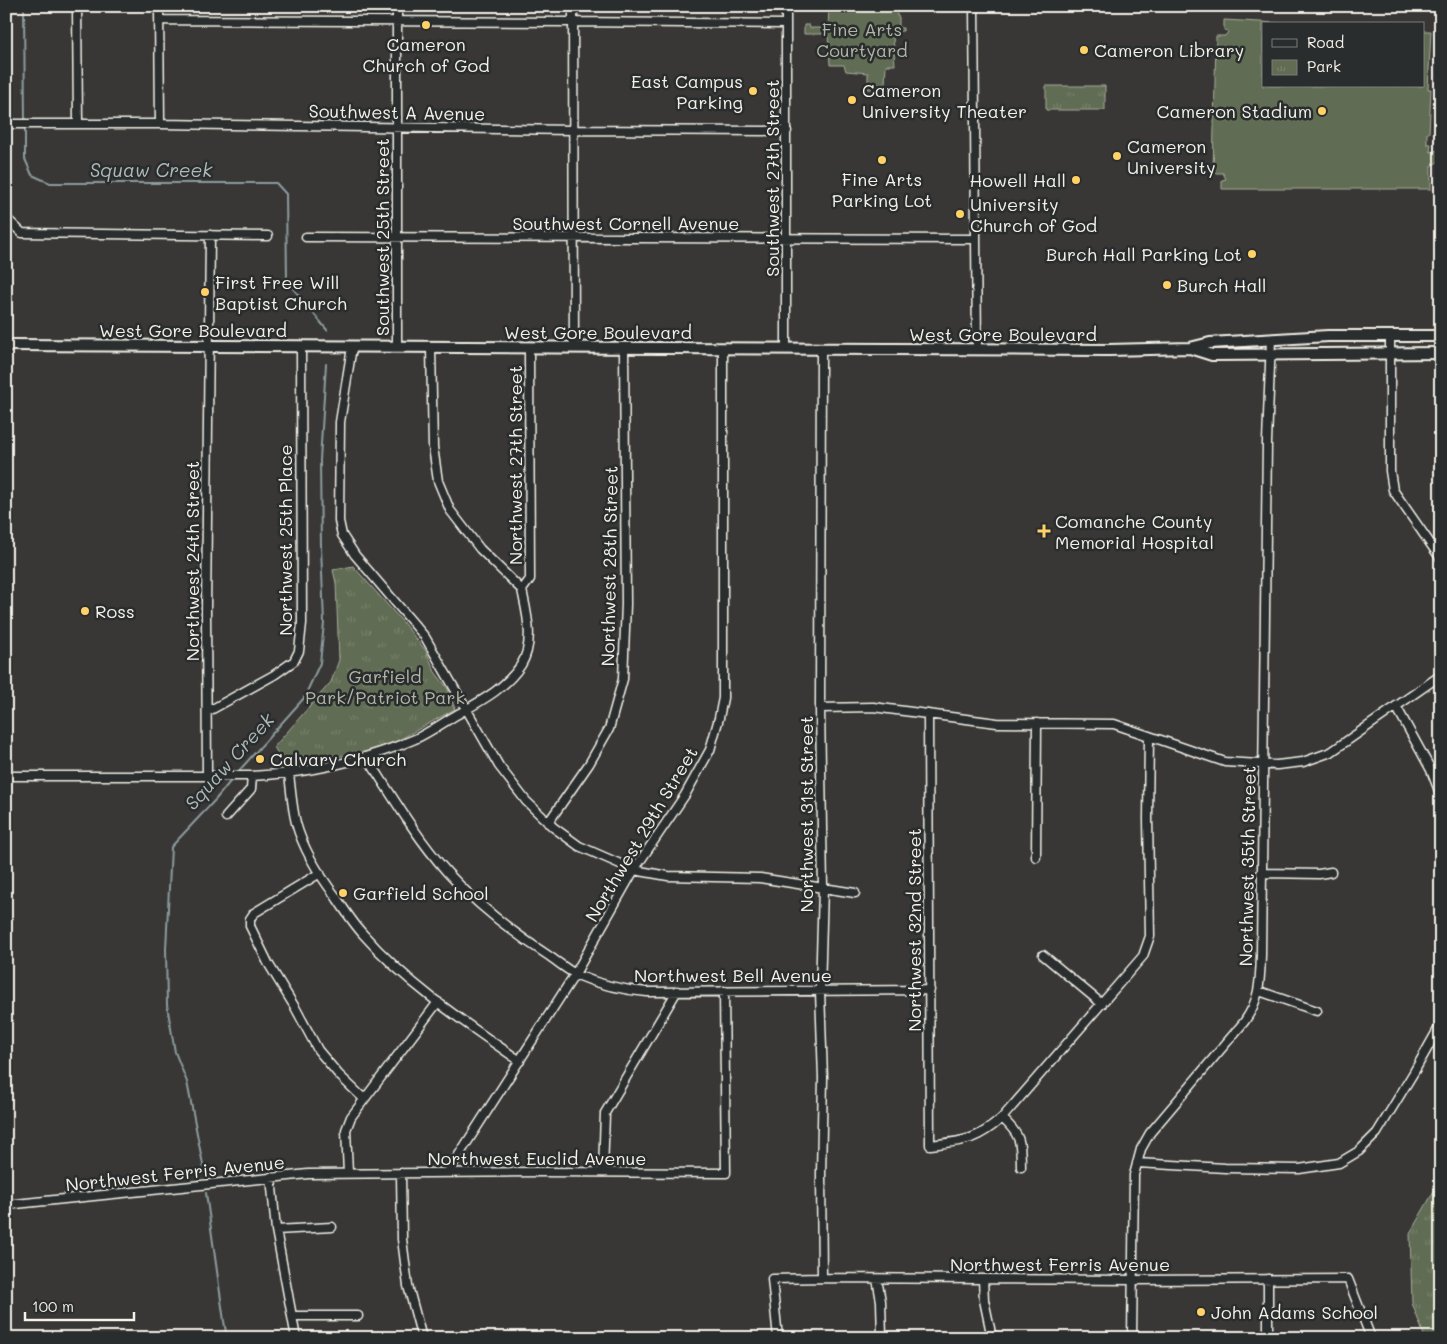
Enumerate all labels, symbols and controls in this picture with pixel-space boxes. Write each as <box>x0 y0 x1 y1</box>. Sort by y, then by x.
park label: Fine Arts Courtyard <box>816 17 908 62</box>
marker: Cameron Church of God <box>420 19 432 31</box>
legend <box>1262 22 1424 88</box>
place label: Cameron Church of God <box>362 32 490 77</box>
text: Road <box>1307 32 1344 52</box>
place label: Cameron Library <box>1094 38 1244 62</box>
marker: Cameron Library <box>1078 44 1090 56</box>
text: Park <box>1307 56 1341 76</box>
place label: East Campus Parking <box>631 69 743 114</box>
place label: Cameron University Theater <box>862 78 1027 123</box>
street label: Southwest 27th Street <box>760 79 784 277</box>
marker: East Campus Parking <box>747 85 759 97</box>
marker: Cameron University Theater <box>846 94 858 106</box>
street label: Southwest A Avenue <box>308 98 486 126</box>
place label: Cameron Stadium <box>1157 99 1312 123</box>
marker: Cameron Stadium <box>1316 105 1328 117</box>
place label: Cameron University <box>1127 134 1216 179</box>
street label: Southwest 25th Street <box>370 138 394 336</box>
marker: Cameron University <box>1111 150 1123 162</box>
marker: Fine Arts Parking Lot <box>876 154 888 166</box>
water label: Squaw Creek <box>90 157 213 182</box>
place label: Fine Arts Parking Lot <box>832 167 932 212</box>
place label: Howell Hall <box>970 168 1066 192</box>
marker: Howell Hall <box>1070 174 1082 186</box>
place label: University Church of God <box>970 192 1097 237</box>
marker: University Church of God <box>954 208 966 220</box>
street label: Southwest Cornell Avenue <box>512 211 740 235</box>
place label: Burch Hall Parking Lot <box>1046 242 1242 266</box>
marker: Burch Hall Parking Lot <box>1246 248 1258 260</box>
place label: First Free Will Baptist Church <box>215 270 347 315</box>
place label: Burch Hall <box>1177 273 1267 297</box>
marker: Burch Hall <box>1161 279 1173 291</box>
marker: First Free Will Baptist Church <box>199 286 211 298</box>
street label: West Gore Boulevard <box>99 318 287 342</box>
street label: West Gore Boulevard <box>504 320 692 344</box>
street label: West Gore Boulevard <box>909 322 1097 346</box>
street label: Northwest 27th Street <box>503 365 527 565</box>
street label: Northwest 25th Place <box>273 444 297 636</box>
street label: Northwest 24th Street <box>180 461 204 661</box>
street label: Northwest 28th Street <box>595 465 623 667</box>
place label: Comanche County Memorial Hospital <box>1055 509 1214 554</box>
marker: Comanche County Memorial Hospital <box>1037 524 1051 538</box>
place label: Ross <box>95 599 135 623</box>
marker: Ross <box>79 605 91 617</box>
park label: Garfield Park/Patriot Park <box>305 664 465 709</box>
water label: Squaw Creek <box>179 706 280 815</box>
street label: Northwest 31st Street <box>794 716 818 912</box>
street label: Northwest 29th Street <box>579 742 703 926</box>
place label: Calvary Church <box>270 747 406 771</box>
marker: Calvary Church <box>254 753 266 765</box>
street label: Northwest 35th Street <box>1233 765 1261 967</box>
street label: Northwest 32nd Street <box>902 828 926 1032</box>
place label: Garfield School <box>353 881 489 905</box>
marker: Garfield School <box>337 887 349 899</box>
street label: Northwest Bell Avenue <box>634 963 832 987</box>
street label: Northwest Euclid Avenue <box>428 1146 646 1170</box>
street label: Northwest Ferris Avenue <box>64 1150 286 1196</box>
street label: Northwest Ferris Avenue <box>950 1252 1170 1276</box>
scale bar <box>25 1289 134 1321</box>
text: 100 m <box>32 1296 74 1316</box>
place label: John Adams School <box>1211 1300 1378 1324</box>
marker: John Adams School <box>1195 1306 1207 1318</box>

